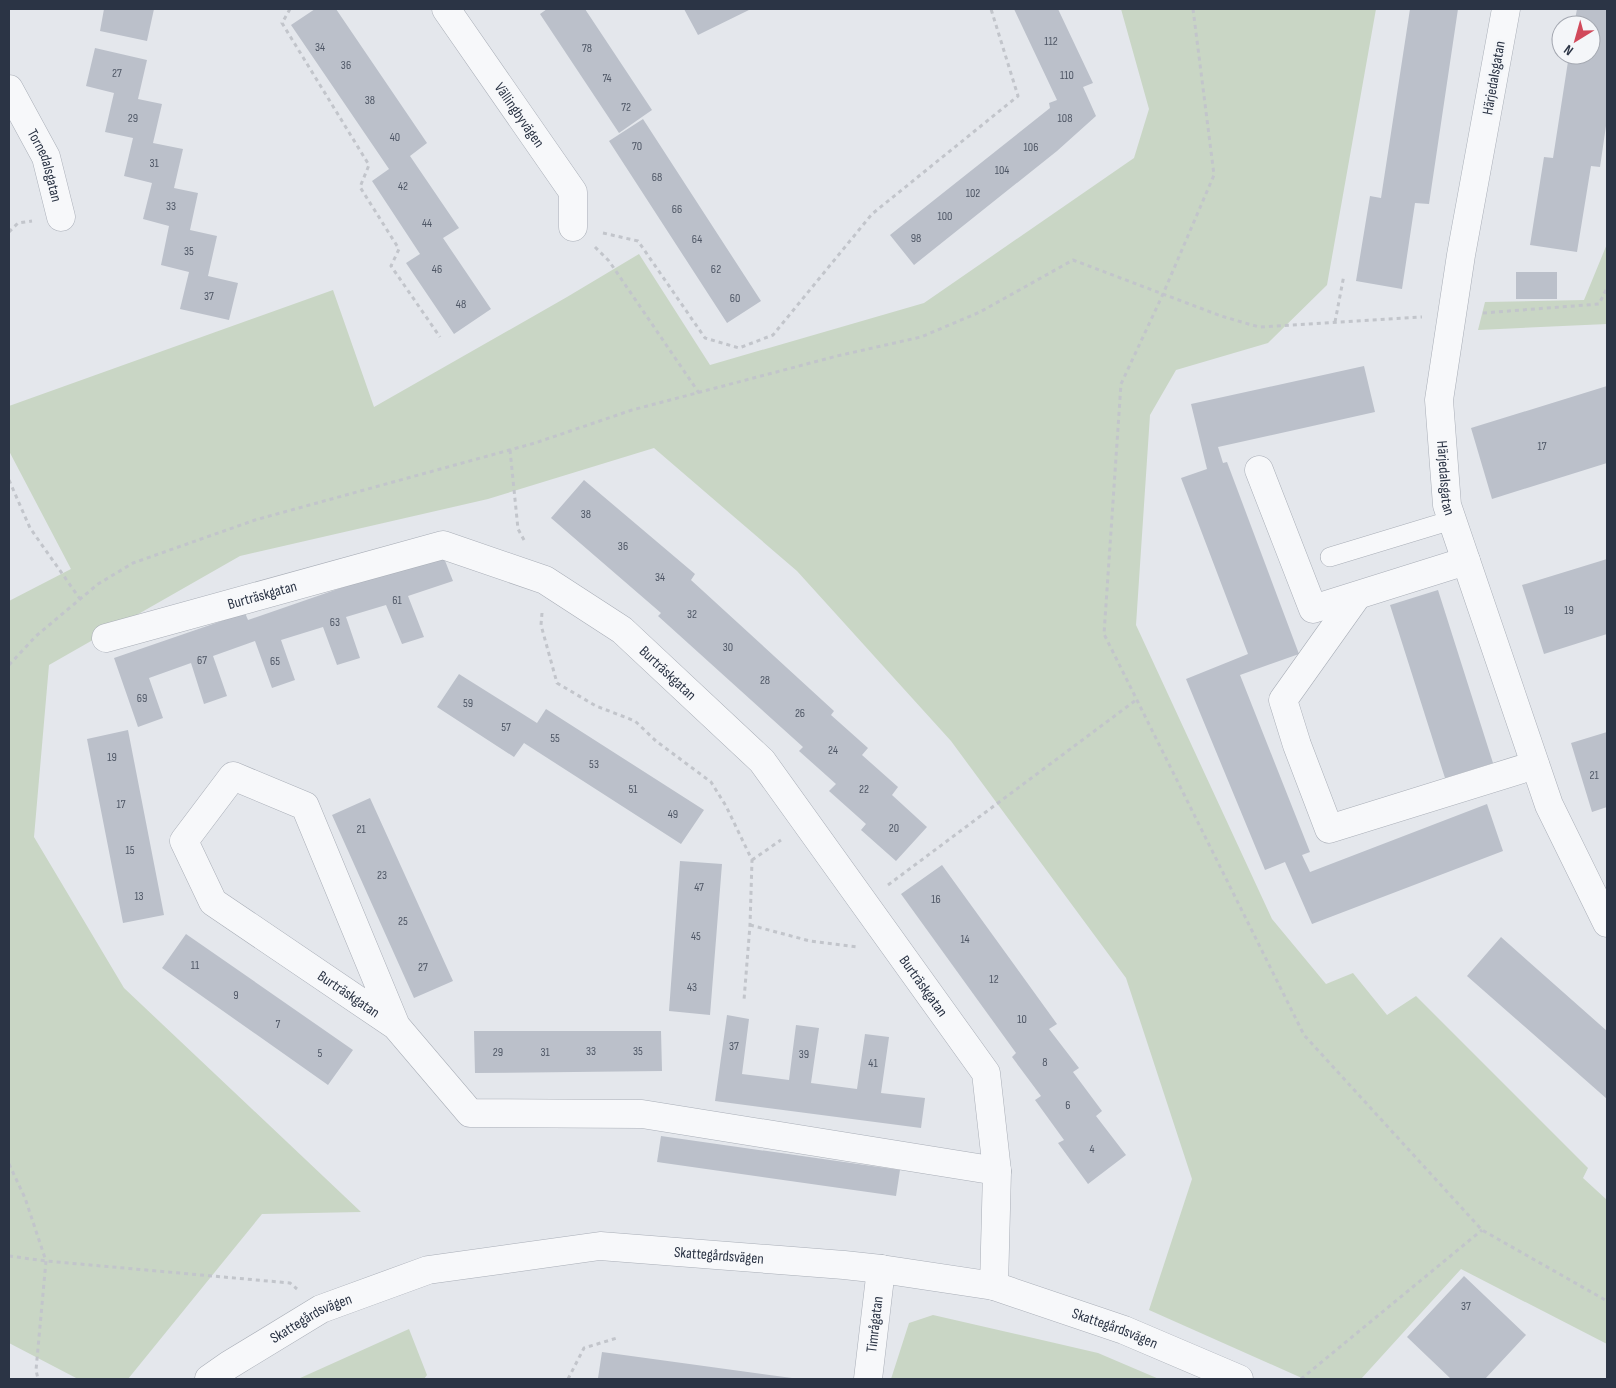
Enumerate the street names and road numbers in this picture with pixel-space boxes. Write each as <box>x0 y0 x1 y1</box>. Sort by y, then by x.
street label: Härjedalsgatan <box>1478 40 1510 116</box>
street label: Vällingbyvägen <box>490 79 549 151</box>
street label: Tornedalsgatan <box>23 126 66 204</box>
street label: Härjedalsgatan <box>1433 440 1459 518</box>
street label: Burträskgatan <box>225 576 299 614</box>
street label: Burträskgatan <box>635 642 700 704</box>
street label: Burträskgatan <box>895 952 952 1020</box>
street label: Burträskgatan <box>314 966 383 1022</box>
street label: Skattegårdsvägen <box>673 1242 765 1268</box>
street label: Skattegårdsvägen <box>266 1289 354 1347</box>
street label: Timrågatan <box>862 1295 887 1354</box>
street label: Skattegårdsvägen <box>1070 1304 1161 1353</box>

